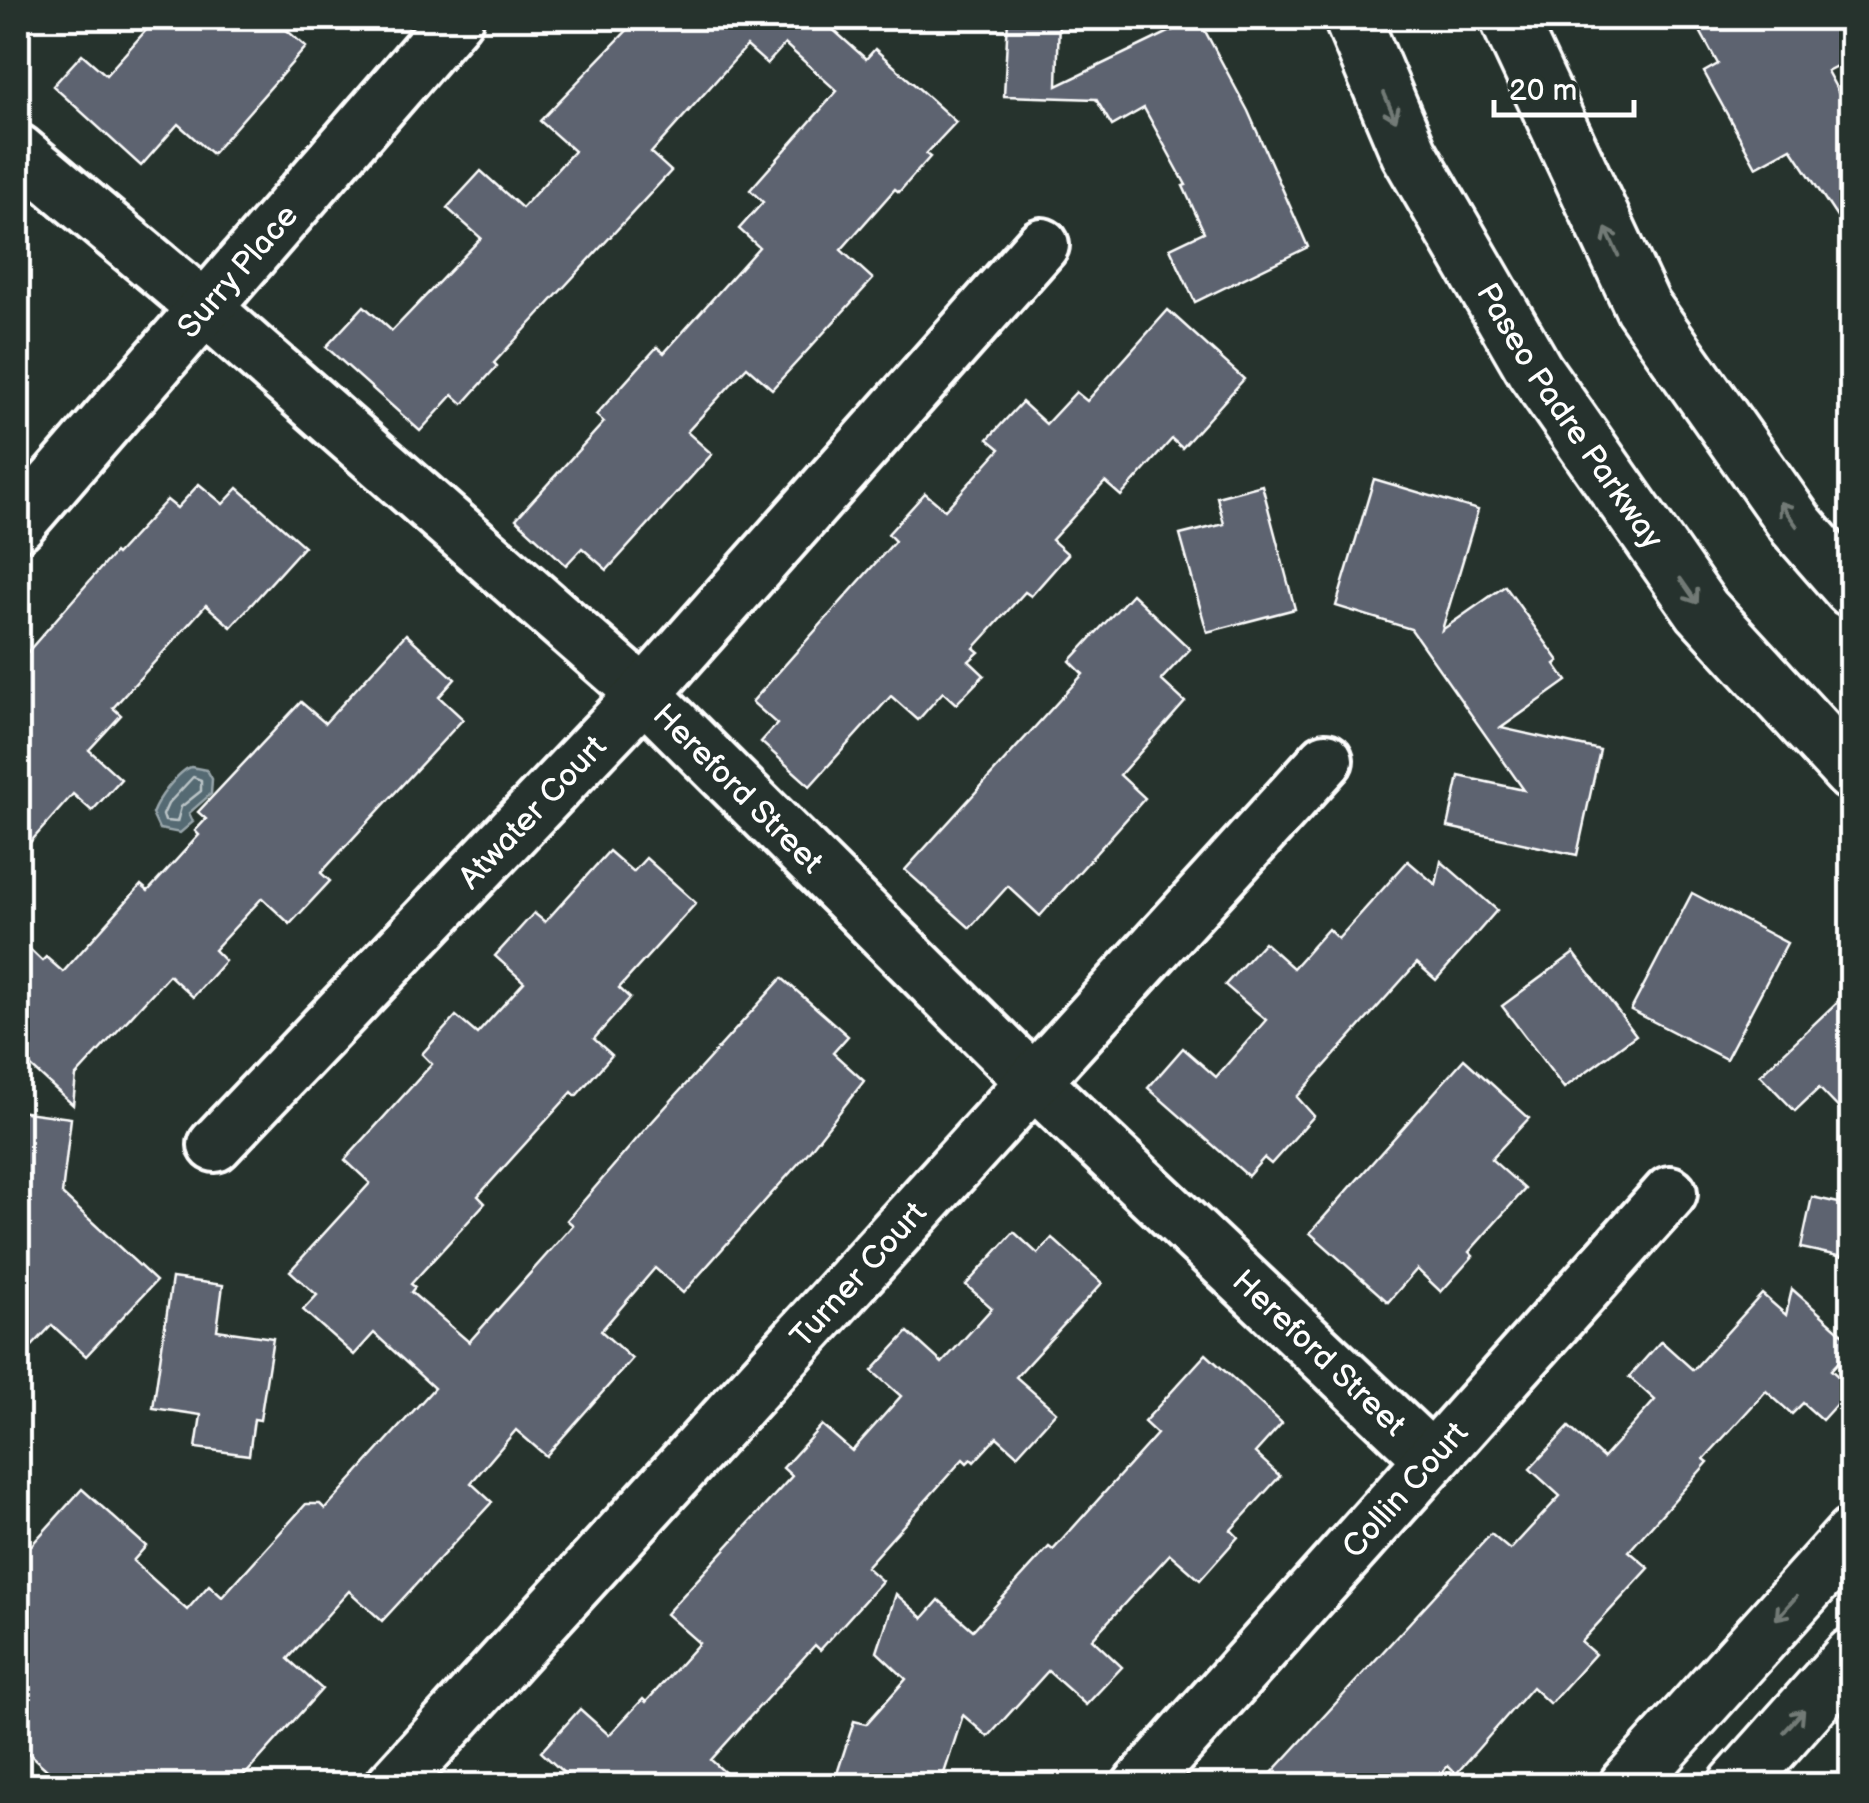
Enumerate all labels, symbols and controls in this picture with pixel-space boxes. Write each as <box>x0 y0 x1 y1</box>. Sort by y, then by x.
scale bar <box>1494 55 1634 117</box>
text: 20 m <box>1509 73 1577 109</box>
one-way arrow <box>1382 91 1400 122</box>
street label: Surry Place <box>170 197 307 347</box>
one-way arrow <box>1602 228 1621 258</box>
street label: Paseo Padre Parkway <box>1467 277 1671 557</box>
one-way arrow <box>1778 501 1799 528</box>
one-way arrow <box>1678 577 1699 604</box>
street label: Hereford Street <box>644 696 831 882</box>
street label: Atwater Court <box>451 728 615 898</box>
street label: Turner Court <box>783 1194 935 1356</box>
street label: Hereford Street <box>1224 1262 1413 1445</box>
street label: Collin Court <box>1335 1414 1477 1567</box>
one-way arrow <box>1775 1595 1798 1620</box>
one-way arrow <box>1782 1709 1805 1734</box>

